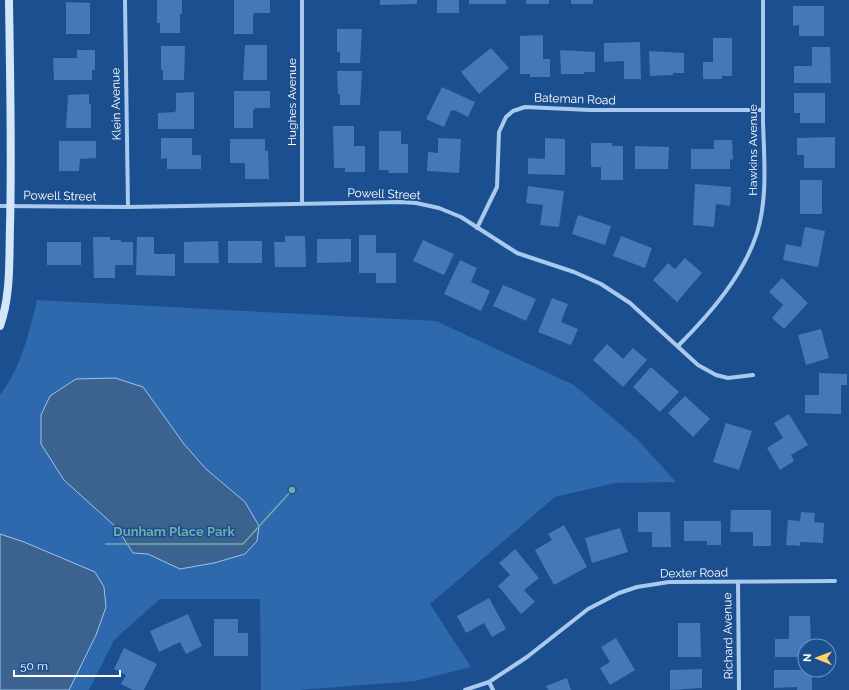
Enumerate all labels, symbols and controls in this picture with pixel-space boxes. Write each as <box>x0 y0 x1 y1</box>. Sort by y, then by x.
street label: Hughes Avenue <box>285 58 299 146</box>
street label: Klein Avenue <box>108 68 124 140</box>
street label: Bateman Road <box>534 91 616 107</box>
street label: Hawkins Avenue <box>746 104 760 196</box>
street label: Powell Street <box>347 186 421 202</box>
street label: Powell Street <box>23 188 97 204</box>
callout: Dunham Place Park <box>105 519 243 544</box>
text: Dunham Place Park <box>113 524 235 539</box>
street label: Dexter Road <box>660 565 728 581</box>
street label: Richard Avenue <box>720 592 736 680</box>
north arrow <box>797 638 837 678</box>
scale bar <box>14 652 120 678</box>
text: N <box>801 654 814 662</box>
text: 50 m <box>20 659 48 673</box>

